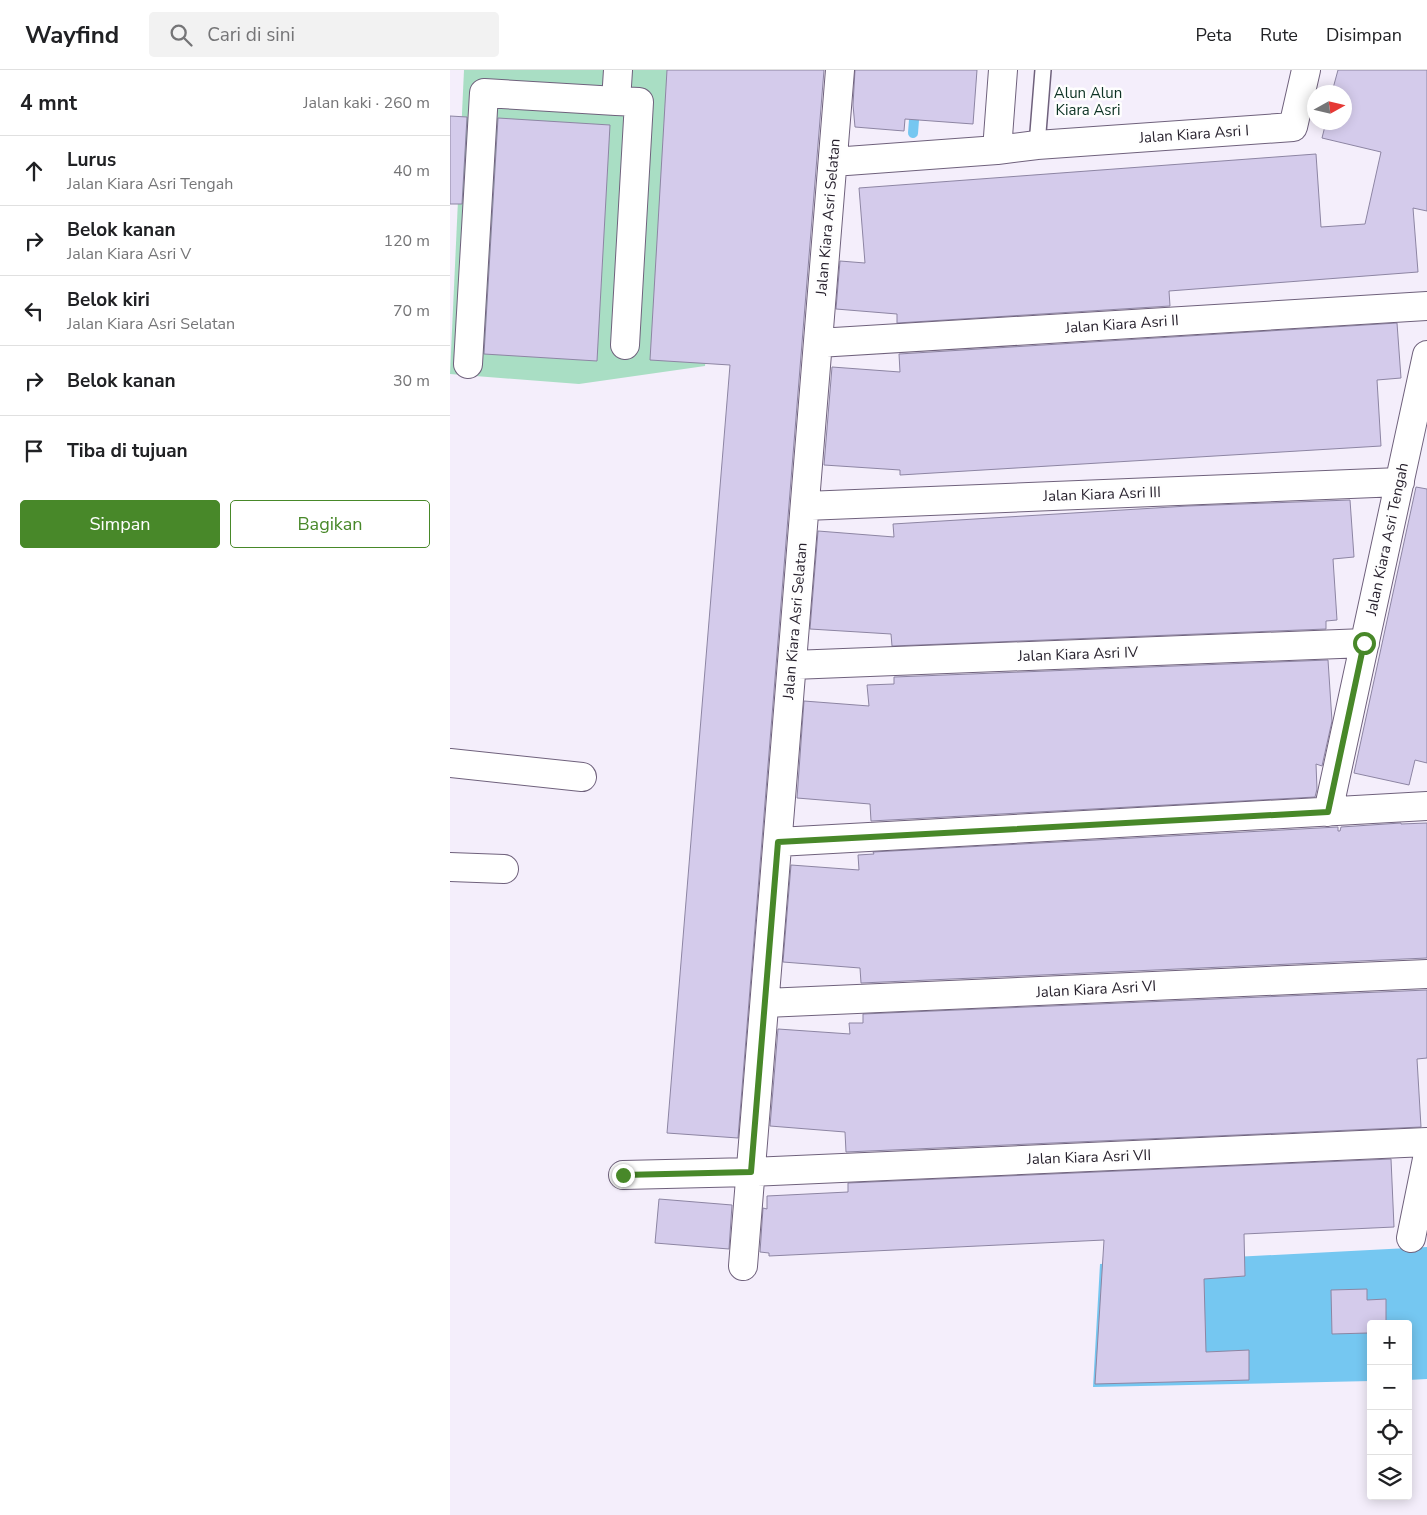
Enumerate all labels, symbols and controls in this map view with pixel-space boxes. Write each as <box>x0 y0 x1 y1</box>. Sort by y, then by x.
search box <box>149 12 499 57</box>
text: Wayfind <box>25 19 119 51</box>
icon: search <box>167 21 195 49</box>
text: Cari di sini <box>207 22 295 48</box>
text: Peta <box>1196 23 1232 47</box>
text: Rute <box>1260 23 1298 47</box>
text: Disimpan <box>1326 23 1402 47</box>
park label: Alun Alun Kiara Asri <box>1054 83 1122 120</box>
north arrow <box>1307 85 1352 130</box>
text: 4 mnt <box>20 89 77 117</box>
text: Jalan kaki · 260 m <box>303 92 430 114</box>
street label: Jalan Kiara Asri I <box>1137 120 1250 148</box>
street label: Jalan Kiara Asri Selatan <box>811 138 845 297</box>
text: Lurus <box>67 147 116 173</box>
icon: ahead <box>20 157 48 185</box>
text: 40 m <box>393 160 430 182</box>
text: Jalan Kiara Asri Tengah <box>67 173 233 195</box>
text: Belok kanan <box>67 217 176 243</box>
icon: right <box>20 227 48 255</box>
text: 120 m <box>383 230 430 252</box>
text: Jalan Kiara Asri V <box>67 243 191 265</box>
text: Belok kiri <box>67 287 150 313</box>
icon: left <box>20 297 48 325</box>
text: 70 m <box>393 300 430 322</box>
street label: Jalan Kiara Asri II <box>1063 310 1180 338</box>
text: Jalan Kiara Asri Selatan <box>67 313 235 335</box>
icon: right <box>20 367 48 395</box>
text: Belok kanan <box>67 368 176 394</box>
text: 30 m <box>393 370 430 392</box>
icon: arrive <box>20 437 48 465</box>
text: Tiba di tujuan <box>67 438 188 464</box>
street label: Jalan Kiara Asri Tengah <box>1361 461 1413 618</box>
street label: Jalan Kiara Asri III <box>1042 482 1161 506</box>
button: Simpan <box>20 500 220 548</box>
button: Bagikan <box>230 500 430 548</box>
street label: Jalan Kiara Asri Selatan <box>778 542 812 701</box>
route start <box>1353 632 1376 655</box>
street label: Jalan Kiara Asri IV <box>1016 642 1139 666</box>
street label: Jalan Kiara Asri VI <box>1034 976 1157 1002</box>
street label: Jalan Kiara Asri VII <box>1026 1145 1151 1169</box>
route end <box>612 1164 635 1187</box>
map controls <box>1367 1320 1412 1500</box>
button: + <box>1367 1320 1412 1365</box>
button: − <box>1367 1365 1412 1410</box>
button: locate <box>1367 1410 1412 1455</box>
button: layers <box>1367 1455 1412 1500</box>

